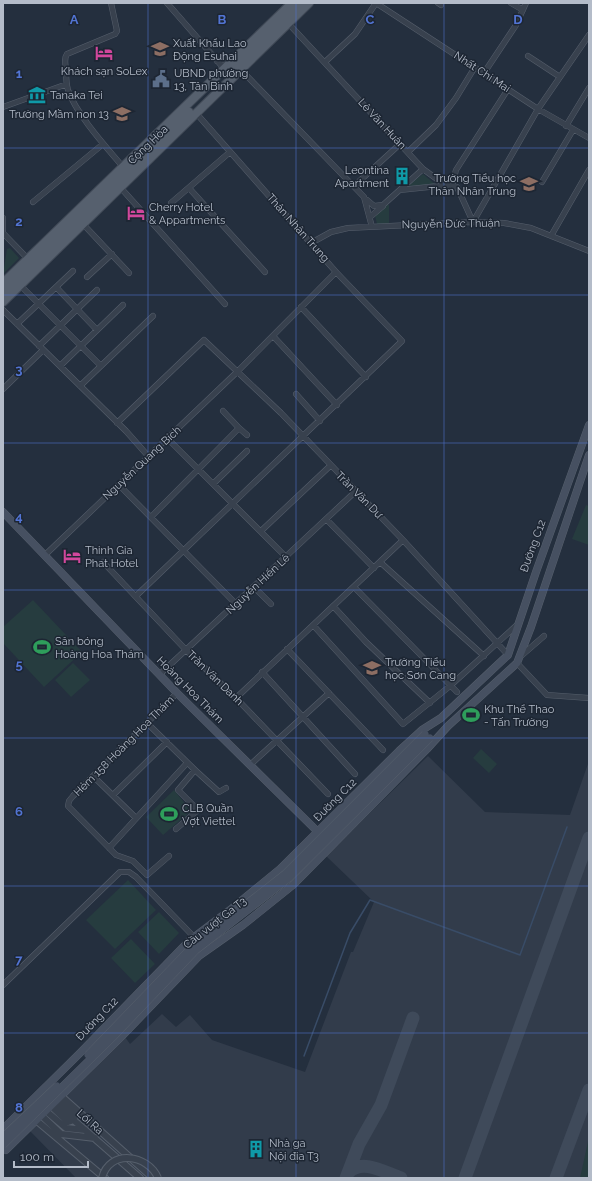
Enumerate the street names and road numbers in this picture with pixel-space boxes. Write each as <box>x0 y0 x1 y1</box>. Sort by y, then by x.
street label: Nhất Chi Mai <box>451 49 513 95</box>
street label: Lê Văn Huân <box>355 96 409 152</box>
street label: Cộng Hòa <box>125 123 171 167</box>
street label: Thân Nhân Trung <box>264 191 332 265</box>
street label: Nguyễn Đức Thuận <box>402 217 500 231</box>
street label: Nguyễn Quang Bích <box>100 423 184 503</box>
street label: Trần Văn Dư <box>333 469 385 521</box>
street label: Đường C12 <box>517 518 549 574</box>
street label: Nguyễn Hiến Lê <box>223 551 293 617</box>
street label: Trần Văn Danh <box>184 648 246 708</box>
street label: Hoàng Hoa Thám <box>154 654 226 726</box>
street label: Hẻm 158 Hoàng Hoa Thám <box>71 693 177 799</box>
street label: Đường C12 <box>311 776 359 824</box>
street label: Cầu vượt Ga T3 <box>181 894 249 952</box>
street label: Đường C12 <box>73 995 121 1043</box>
street label: Lối Ra <box>74 1107 106 1137</box>

